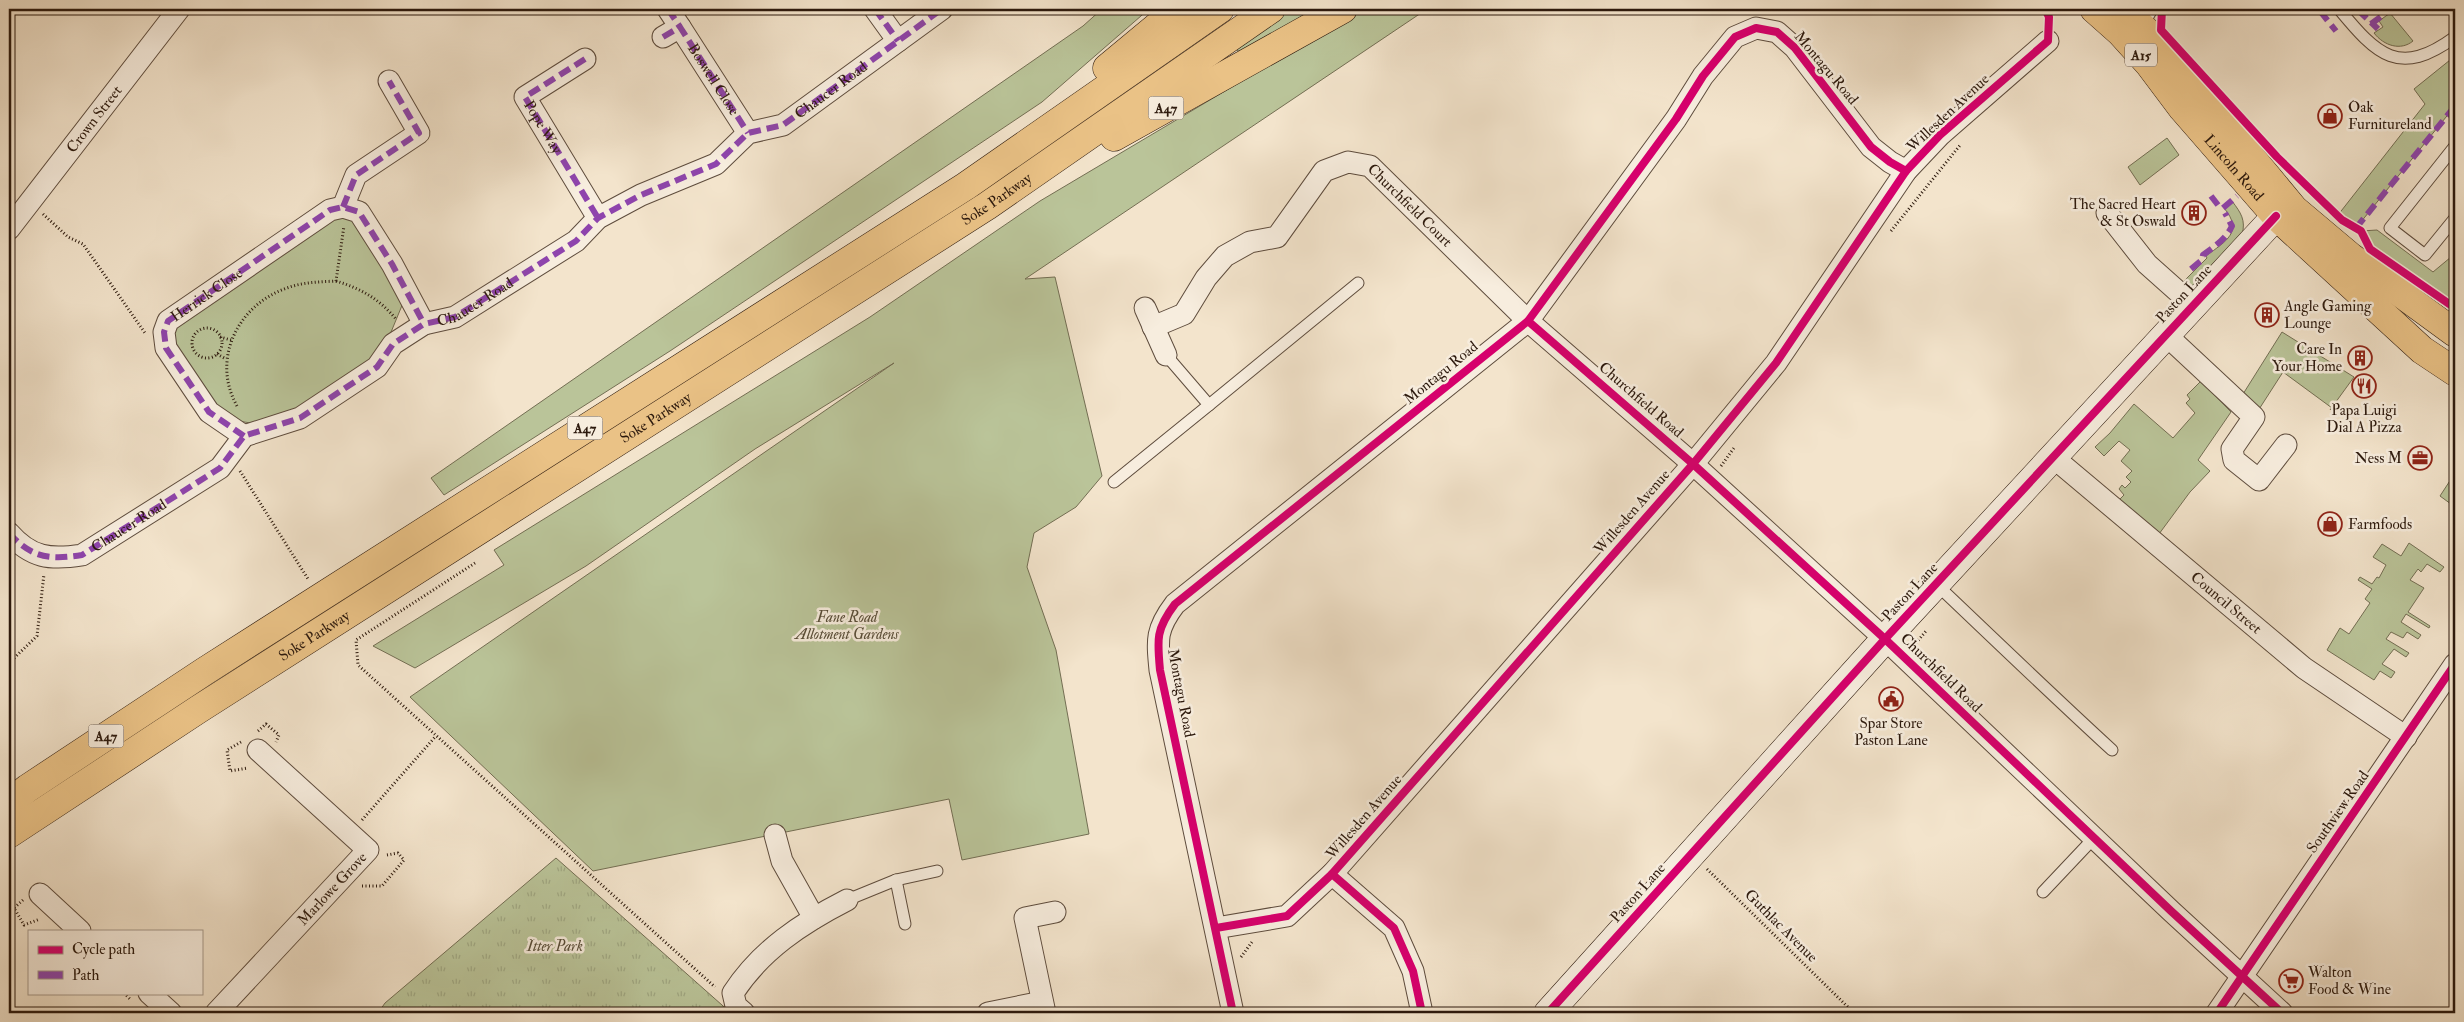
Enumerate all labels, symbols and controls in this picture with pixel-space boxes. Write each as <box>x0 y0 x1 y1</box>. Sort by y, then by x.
street label: Montagu Road <box>1790 27 1863 109</box>
street label: Boswell Close <box>683 40 744 119</box>
road number: A15 <box>2125 44 2157 66</box>
street label: Chaucer Road <box>791 57 871 123</box>
street label: Willesden Avenue <box>1902 70 1993 157</box>
street label: Crown Street <box>62 81 126 156</box>
road number: A47 <box>1148 96 1184 120</box>
street label: Pope Way <box>520 97 567 158</box>
place label: Oak Furnitureland <box>2348 98 2432 134</box>
shop icon: Oak Furnitureland <box>2317 103 2343 129</box>
street label: Lincoln Road <box>2200 131 2268 205</box>
street label: Churchfield Court <box>1364 159 1456 251</box>
street label: Soke Parkway <box>958 168 1036 229</box>
place label: The Sacred Heart & St Oswald <box>2070 195 2177 231</box>
building icon: The Sacred Heart & St Oswald <box>2181 200 2207 226</box>
street label: Paston Lane <box>2152 261 2216 327</box>
street label: Herrick Close <box>167 263 246 326</box>
street label: Chaucer Road <box>435 273 517 330</box>
place label: Angle Gaming Lounge <box>2283 297 2372 333</box>
building icon: Angle Gaming Lounge <box>2254 302 2280 328</box>
street label: Montagu Road <box>1400 337 1482 409</box>
place label: Care In Your Home <box>2272 340 2342 376</box>
building icon: Care In Your Home <box>2347 345 2373 371</box>
street label: Churchfield Road <box>1595 358 1688 442</box>
restaurant icon: Papa Luigi Dial A Pizza <box>2351 373 2377 399</box>
street label: Soke Parkway <box>616 388 695 447</box>
place label: Papa Luigi Dial A Pizza <box>2326 401 2403 437</box>
road number: A47 <box>568 416 602 439</box>
office icon: Ness M <box>2407 445 2433 471</box>
place label: Ness M <box>2355 449 2402 468</box>
street label: Willesden Avenue <box>1589 466 1674 559</box>
street label: Chaucer Road <box>88 494 170 556</box>
shop icon: Farmfoods <box>2317 511 2343 537</box>
place label: Farmfoods <box>2348 515 2412 534</box>
street label: Paston Lane <box>1878 559 1942 625</box>
street label: Council Street <box>2187 567 2266 638</box>
street label: Soke Parkway <box>275 606 354 665</box>
park label: Fane Road Allotment Gardens <box>793 608 900 644</box>
street label: Churchfield Road <box>1896 629 1986 717</box>
street label: Montagu Road <box>1163 647 1199 740</box>
public building icon: Spar Store Paston Lane <box>1878 686 1904 712</box>
place label: Spar Store Paston Lane <box>1854 714 1928 750</box>
road number: A47 <box>88 724 124 748</box>
street label: Southview Road <box>2303 767 2374 857</box>
street label: Willesden Avenue <box>1321 771 1406 864</box>
street label: Marlowe Grove <box>293 848 371 929</box>
street label: Paston Lane <box>1606 859 1670 927</box>
street label: Guthlac Avenue <box>1740 885 1822 967</box>
legend <box>28 930 202 994</box>
park label: Itter Park <box>526 937 583 956</box>
text: Cycle path <box>72 940 135 960</box>
place label: Walton Food & Wine <box>2307 963 2391 999</box>
text: Path <box>72 966 99 985</box>
supermarket icon: Walton Food & Wine <box>2278 968 2304 994</box>

